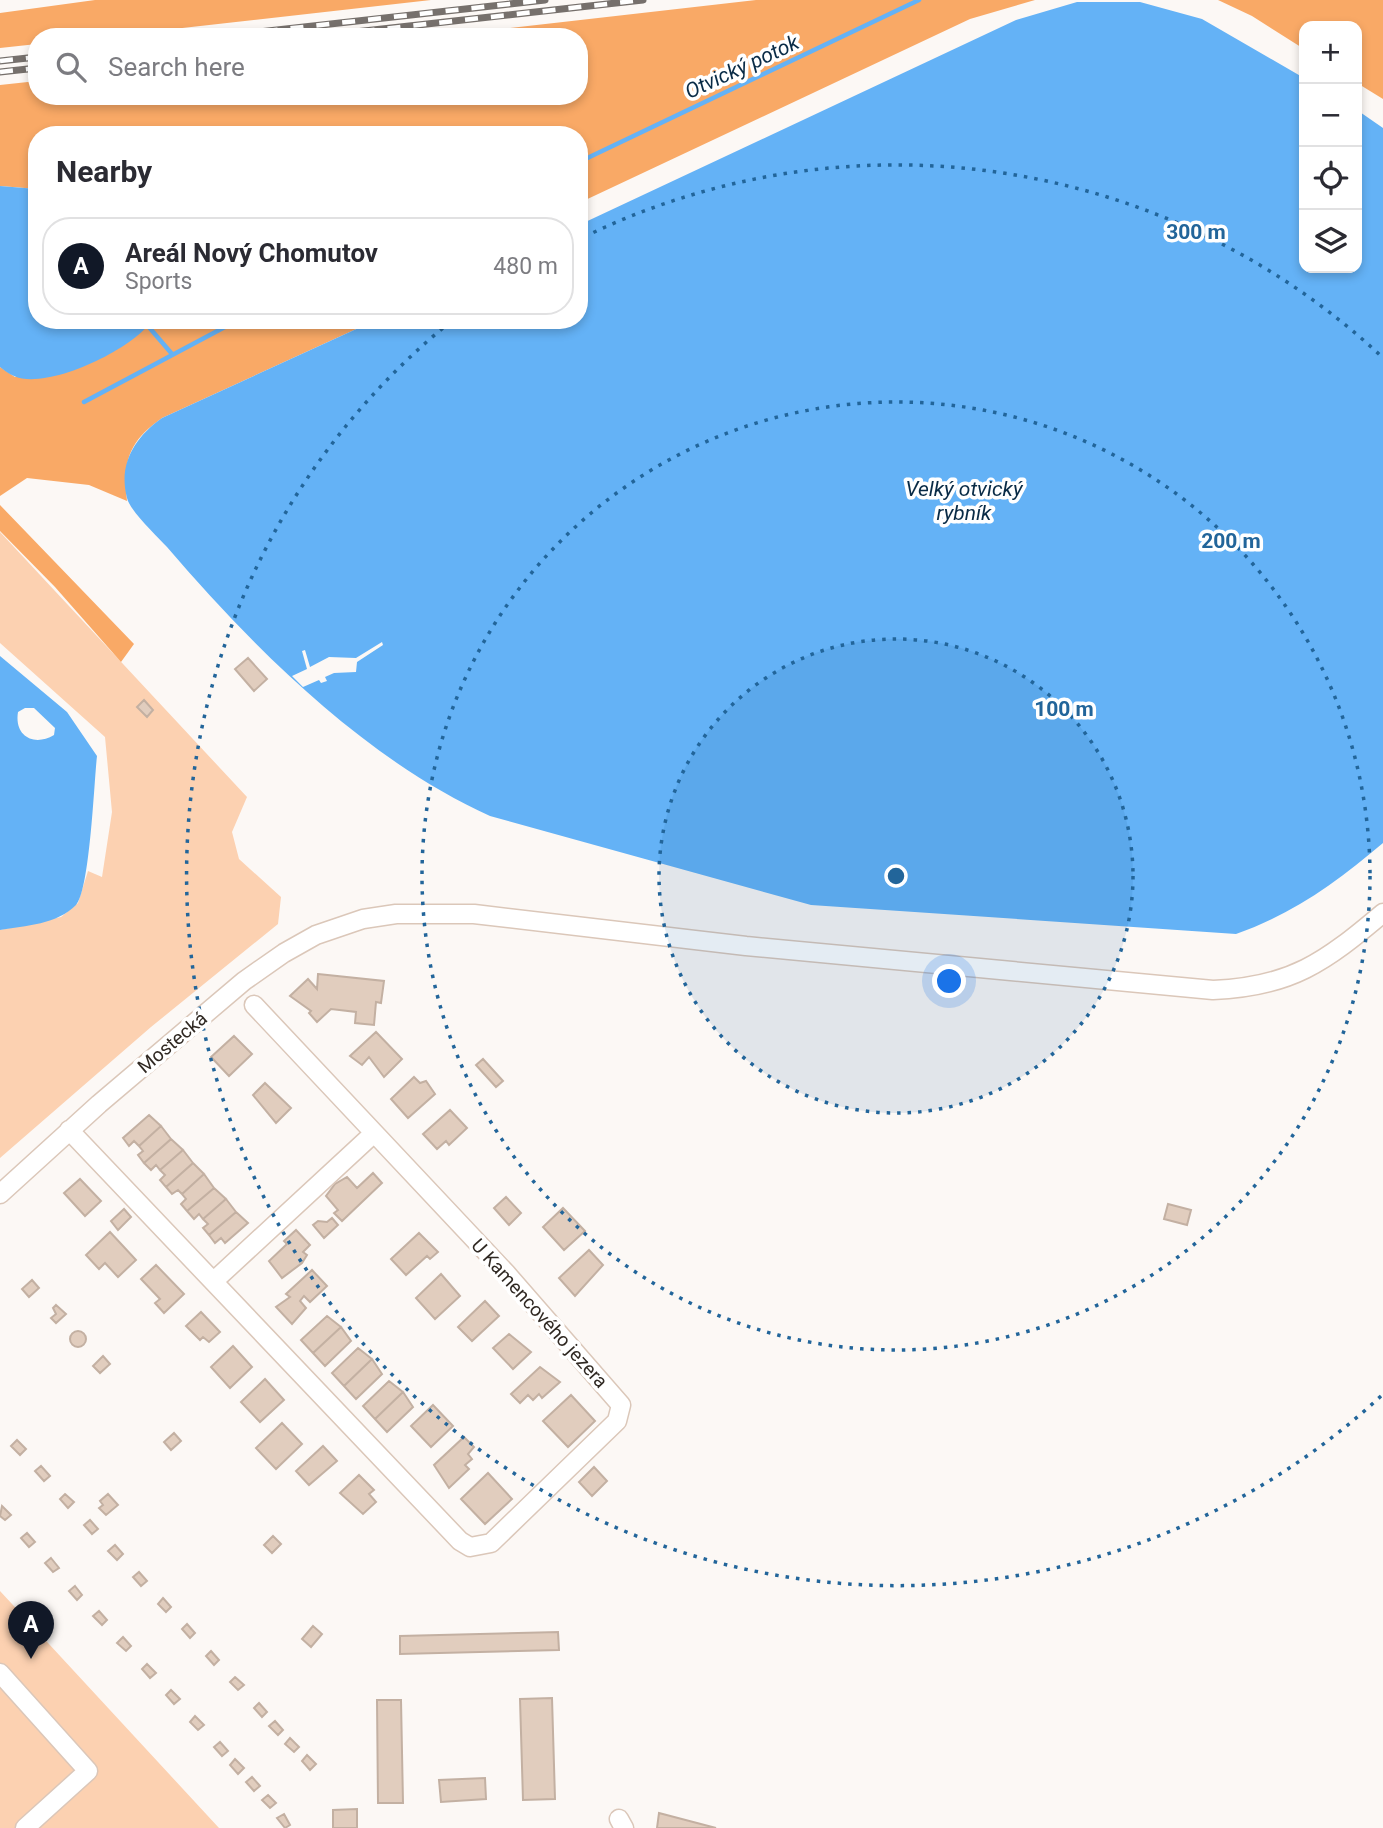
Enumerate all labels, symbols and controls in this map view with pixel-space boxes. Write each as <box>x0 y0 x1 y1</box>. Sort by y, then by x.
map controls <box>1299 21 1362 273</box>
button: + <box>1299 21 1362 84</box>
search box <box>28 28 588 105</box>
water label: Otvický potok <box>681 30 803 104</box>
icon: search <box>52 48 90 86</box>
text: Search here <box>108 52 245 82</box>
button: − <box>1299 84 1362 147</box>
button: locate <box>1299 147 1362 210</box>
text: Nearby <box>56 154 152 189</box>
button: layers <box>1299 210 1362 273</box>
text: 300 m <box>1166 220 1226 244</box>
text: Areál Nový Chomutov <box>125 238 378 268</box>
text: A <box>73 253 89 280</box>
text: 480 m <box>493 253 558 280</box>
text: Sports <box>125 268 192 295</box>
water label: Velký otvický rybník <box>905 477 1024 525</box>
text: 200 m <box>1201 529 1261 553</box>
text: 100 m <box>1034 697 1094 721</box>
centre of rings <box>884 864 908 888</box>
your location <box>932 964 966 998</box>
street label: Mostecká <box>133 1007 212 1078</box>
street label: U Kamencového jezera <box>467 1234 613 1393</box>
pin: A <box>8 1601 54 1659</box>

